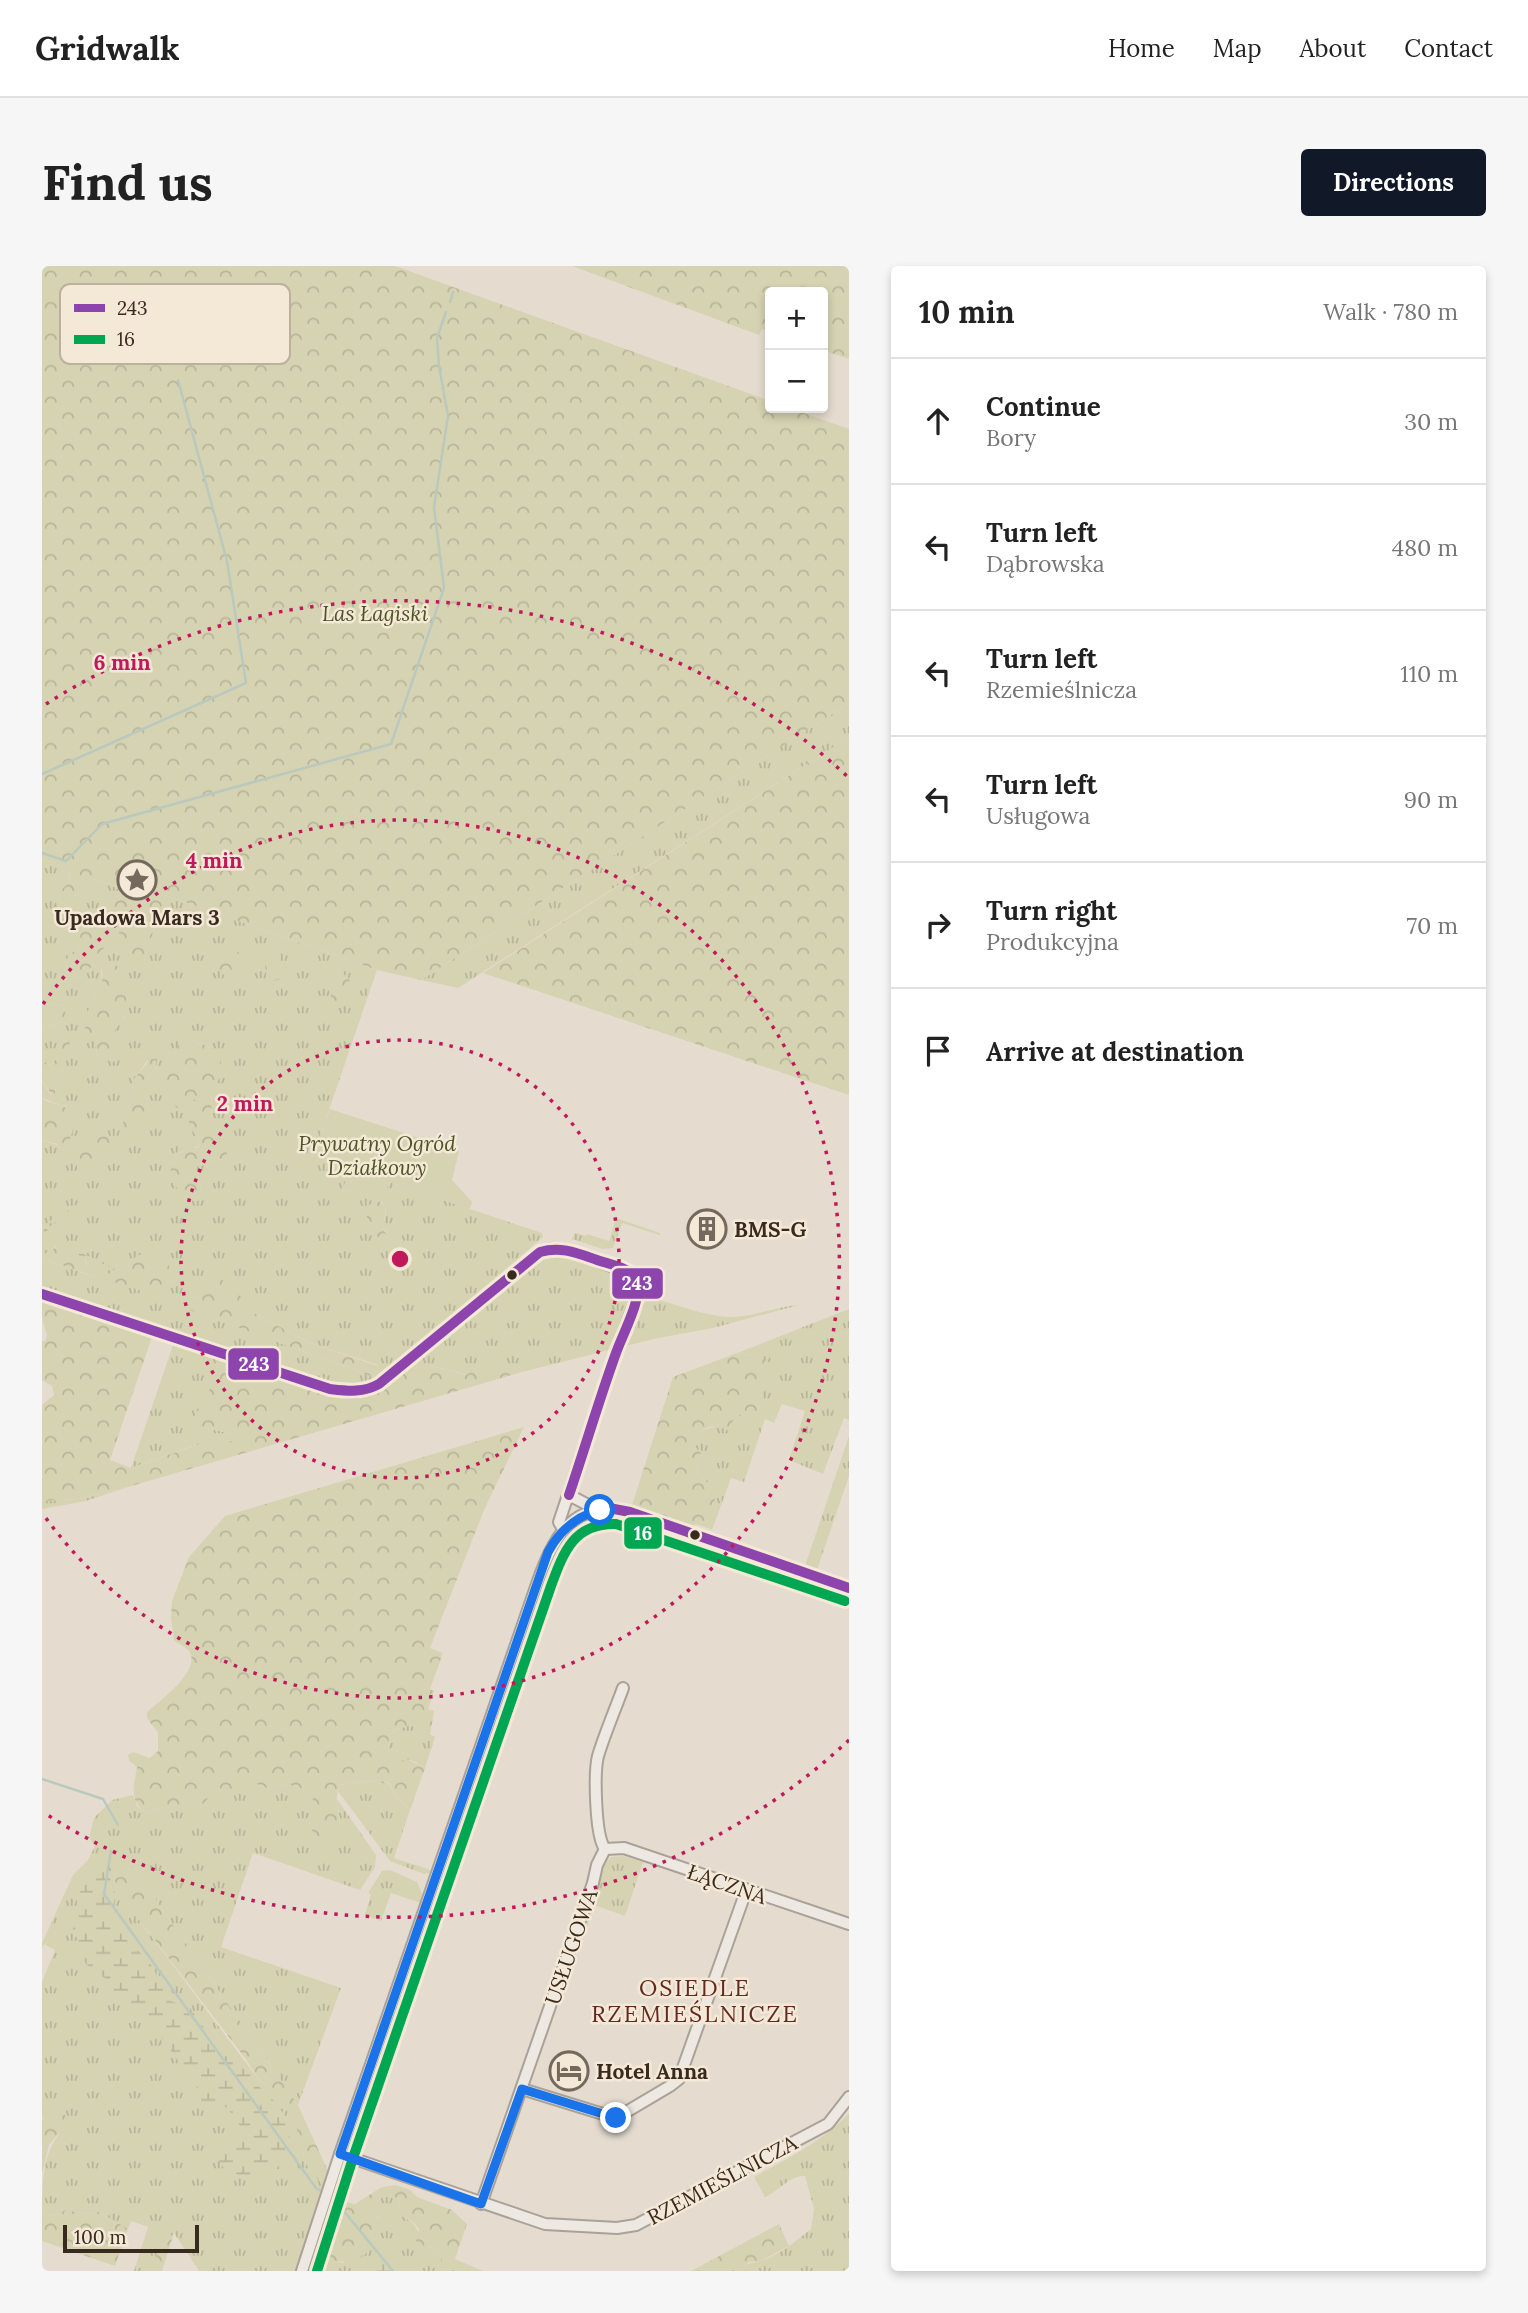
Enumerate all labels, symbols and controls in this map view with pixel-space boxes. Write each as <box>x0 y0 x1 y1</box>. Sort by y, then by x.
text: Gridwalk <box>35 27 180 69</box>
text: Home <box>1108 33 1175 64</box>
text: Map <box>1213 33 1262 64</box>
text: About <box>1300 33 1366 64</box>
text: Contact <box>1404 33 1493 64</box>
button: Directions <box>1301 149 1486 216</box>
text: Find us <box>42 151 213 213</box>
legend <box>60 284 290 364</box>
map controls <box>765 287 828 413</box>
button: + <box>765 287 828 350</box>
text: 10 min <box>919 293 1015 331</box>
text: 243 <box>117 296 148 320</box>
text: Walk · 780 m <box>1323 297 1458 326</box>
text: 16 <box>117 327 135 351</box>
button: − <box>765 350 828 413</box>
text: Continue <box>986 390 1101 423</box>
icon: ahead <box>919 402 957 440</box>
text: 30 m <box>1404 407 1458 436</box>
text: Bory <box>986 423 1036 452</box>
text: Turn left <box>986 516 1097 549</box>
icon: left <box>919 528 957 566</box>
text: 480 m <box>1392 533 1458 562</box>
text: Dąbrowska <box>986 549 1105 578</box>
park label: Las Łagiski <box>322 600 428 627</box>
text: Turn left <box>986 642 1097 675</box>
text: 6 min <box>93 649 151 676</box>
icon: left <box>919 654 957 692</box>
text: 110 m <box>1400 659 1458 688</box>
text: Rzemieślnicza <box>986 675 1137 704</box>
text: Turn left <box>986 768 1097 801</box>
icon: left <box>919 780 957 818</box>
text: 90 m <box>1404 785 1458 814</box>
text: Usługowa <box>986 801 1090 830</box>
text: 4 min <box>186 847 242 874</box>
place icon: Upadowa Mars 3 <box>116 859 158 901</box>
text: Turn right <box>986 894 1117 927</box>
place label: Upadowa Mars 3 <box>54 904 220 931</box>
icon: right <box>919 906 957 944</box>
text: 70 m <box>1407 911 1458 940</box>
text: Produkcyjna <box>986 927 1119 956</box>
icon: arrive <box>919 1032 957 1070</box>
text: Arrive at destination <box>986 1035 1244 1068</box>
text: 2 min <box>217 1090 273 1117</box>
park label: Prywatny Ogród Działkowy <box>298 1130 456 1181</box>
building icon: BMS-G <box>686 1208 728 1250</box>
place label: BMS-G <box>734 1216 806 1243</box>
centre of rings <box>388 1247 412 1271</box>
line badge: 243 <box>611 1267 664 1300</box>
unlabelled marker <box>505 1268 519 1282</box>
text: 243 <box>621 1271 653 1295</box>
line badge: 243 <box>227 1347 280 1381</box>
text: 243 <box>238 1352 270 1376</box>
route start <box>584 1494 615 1525</box>
line badge: 16 <box>623 1516 663 1550</box>
text: 16 <box>634 1521 652 1545</box>
unlabelled marker <box>688 1528 702 1542</box>
street label: ŁĄCZNA <box>684 1858 771 1910</box>
street label: USŁUGOWA <box>539 1885 604 2008</box>
district label: OSIEDLE RZEMIEŚLNICZE <box>591 1973 799 2028</box>
hotel icon: Hotel Anna <box>548 2050 590 2092</box>
place label: Hotel Anna <box>596 2058 708 2085</box>
route end <box>600 2102 631 2133</box>
street label: RZEMIEŚLNICZA <box>642 2129 802 2231</box>
scale bar <box>63 2222 200 2254</box>
text: 100 m <box>74 2225 127 2249</box>

